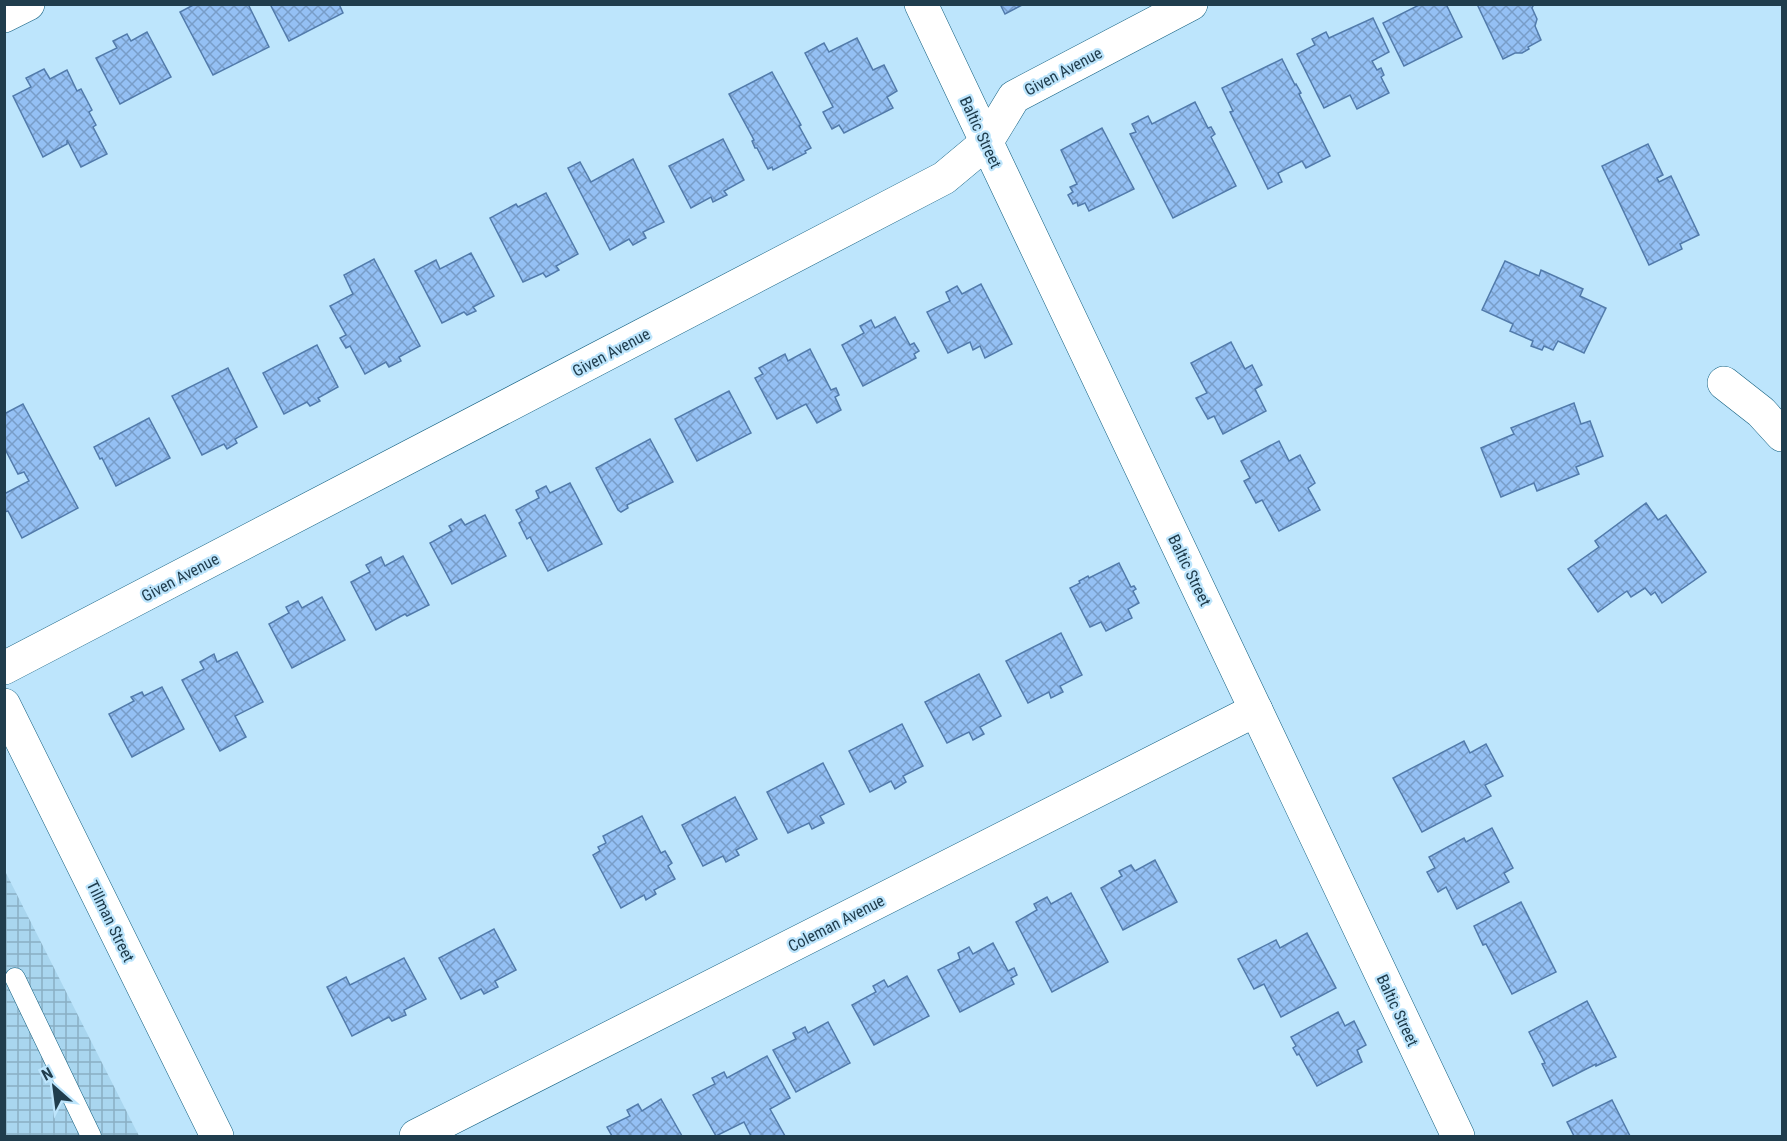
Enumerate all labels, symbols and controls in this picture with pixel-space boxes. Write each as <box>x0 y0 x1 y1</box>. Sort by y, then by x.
street label: Given Avenue <box>1021 43 1105 100</box>
street label: Baltic Street <box>956 93 1006 171</box>
street label: Given Avenue <box>569 324 653 381</box>
street label: Baltic Street <box>1164 531 1215 609</box>
street label: Given Avenue <box>138 549 222 606</box>
street label: Tillman Street <box>83 878 138 965</box>
street label: Coleman Avenue <box>785 891 888 956</box>
street label: Baltic Street <box>1373 971 1423 1049</box>
north arrow <box>24 1057 84 1117</box>
text: N <box>38 1064 56 1085</box>

